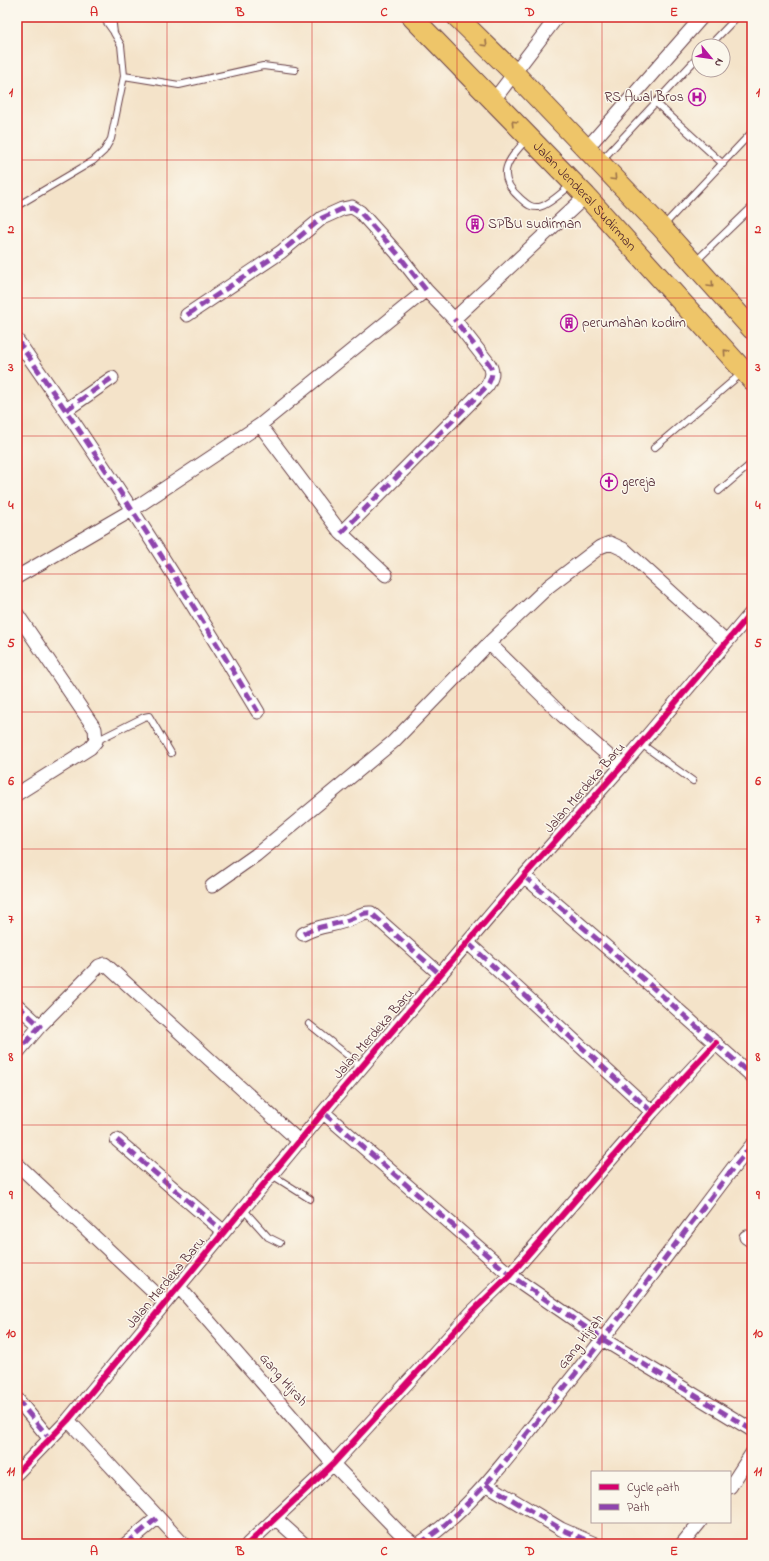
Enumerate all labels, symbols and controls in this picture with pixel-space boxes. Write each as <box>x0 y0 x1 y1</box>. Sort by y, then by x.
text: A <box>90 3 98 22</box>
text: B <box>235 3 245 22</box>
text: C <box>380 3 388 22</box>
text: D <box>524 3 535 22</box>
text: E <box>670 3 678 22</box>
north arrow <box>691 38 731 78</box>
one-way arrow <box>480 40 488 47</box>
text: N <box>710 55 728 69</box>
text: 1 <box>9 83 14 102</box>
text: 1 <box>756 83 761 102</box>
place label: RS Awal Bros <box>604 87 684 108</box>
hospital icon: RS Awal Bros <box>687 87 707 107</box>
one-way arrow <box>511 120 519 128</box>
street label: Jalan Jenderal Sudirman <box>528 137 642 256</box>
one-way arrow <box>610 173 617 181</box>
building icon: SPBU sudirman <box>465 214 485 234</box>
place label: SPBU sudirman <box>488 214 581 235</box>
text: 2 <box>7 220 15 239</box>
text: 2 <box>754 220 762 239</box>
one-way arrow <box>706 280 714 288</box>
building icon: perumahan kodim <box>559 313 579 333</box>
place label: perumahan kodim <box>582 313 686 334</box>
one-way arrow <box>723 349 730 357</box>
text: 3 <box>7 358 14 377</box>
text: 3 <box>754 358 761 377</box>
church icon: gereja <box>599 472 619 492</box>
place label: gereja <box>621 472 656 494</box>
text: 4 <box>7 496 14 515</box>
text: 4 <box>754 496 761 515</box>
text: 5 <box>7 634 15 653</box>
text: 5 <box>754 634 762 653</box>
street label: Jalan Merdeka Baru <box>540 738 630 838</box>
text: 6 <box>7 772 14 791</box>
text: 6 <box>754 772 761 791</box>
text: 7 <box>8 910 14 929</box>
text: 7 <box>755 910 761 929</box>
street label: Jalan Merdeka Baru <box>329 984 419 1084</box>
text: 8 <box>8 1048 14 1067</box>
text: 8 <box>755 1048 761 1067</box>
text: 9 <box>8 1186 14 1205</box>
text: 9 <box>755 1186 761 1205</box>
street label: Jalan Merdeka Baru <box>121 1232 211 1334</box>
street label: Gang Hijrah <box>553 1310 610 1375</box>
text: 10 <box>6 1324 16 1343</box>
text: 10 <box>753 1324 763 1343</box>
street label: Gang Hijrah <box>253 1349 312 1412</box>
text: 11 <box>7 1462 16 1481</box>
text: 11 <box>754 1462 763 1481</box>
legend <box>591 1471 731 1523</box>
text: Cycle path <box>627 1479 679 1498</box>
text: Path <box>627 1499 650 1517</box>
text: A <box>90 1542 98 1561</box>
text: B <box>235 1542 245 1561</box>
text: C <box>380 1542 388 1561</box>
text: D <box>524 1542 535 1561</box>
text: E <box>670 1542 678 1561</box>

